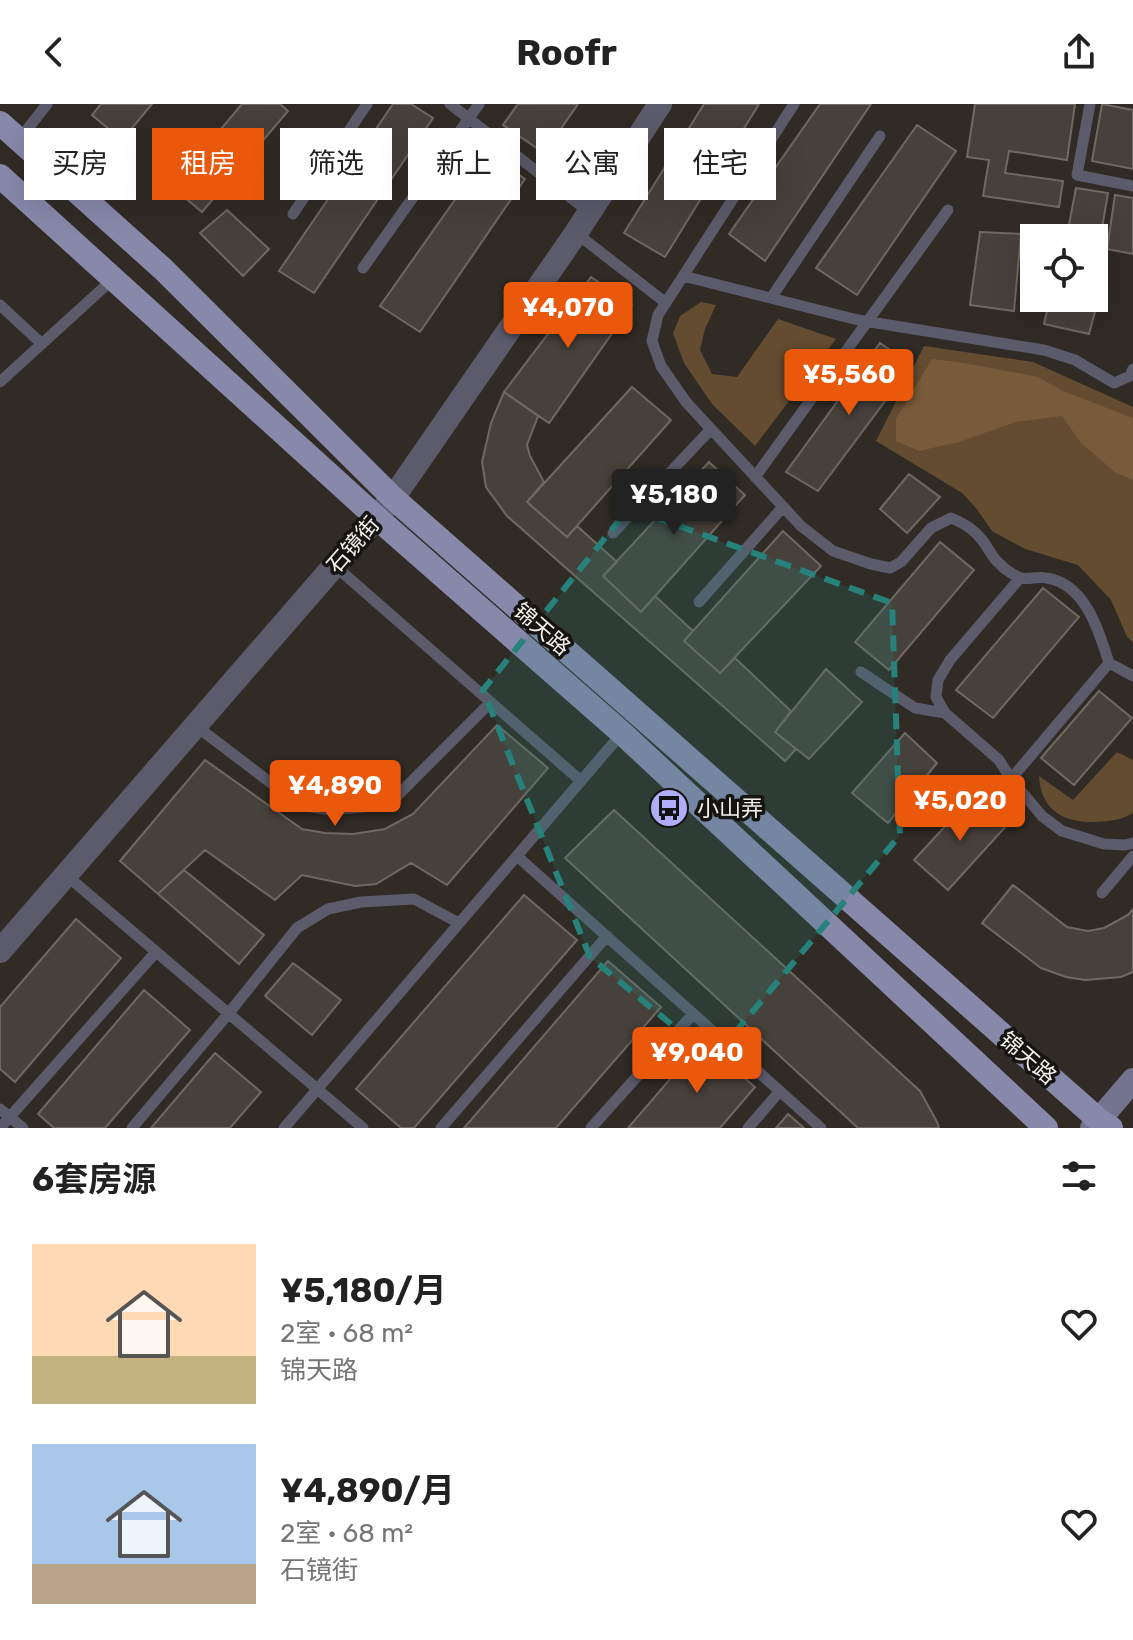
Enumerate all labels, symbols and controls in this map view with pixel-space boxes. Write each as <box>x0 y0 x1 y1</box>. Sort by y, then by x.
icon: back <box>32 30 76 74</box>
icon: share <box>1057 30 1101 74</box>
text: Roofr <box>516 31 617 74</box>
chip: 买房 <box>24 128 136 200</box>
chip: 租房 <box>152 128 264 200</box>
chip: 筛选 <box>280 128 392 200</box>
chip: 新上 <box>408 128 520 200</box>
chip: 公寓 <box>536 128 648 200</box>
chip: 住宅 <box>664 128 776 200</box>
map controls <box>1020 224 1108 312</box>
button: locate <box>1020 224 1108 312</box>
pin: ¥4,070 <box>503 282 633 350</box>
text: ¥4,070 <box>522 292 614 323</box>
pin: ¥5,560 <box>784 349 914 417</box>
text: ¥5,560 <box>802 359 896 390</box>
pin: ¥5,180 <box>609 469 739 537</box>
text: ¥5,180 <box>630 479 718 510</box>
street label: 石镜街 <box>321 511 385 579</box>
street label: 锦天路 <box>508 597 576 661</box>
pin: ¥4,890 <box>270 760 400 828</box>
text: ¥4,890 <box>288 770 382 801</box>
pin: ¥5,020 <box>895 775 1025 843</box>
text: ¥5,020 <box>913 785 1007 816</box>
bus stop icon: 小山弄 <box>648 787 690 829</box>
place label: 小山弄 <box>697 795 763 822</box>
street label: 锦天路 <box>994 1026 1062 1090</box>
pin: ¥9,040 <box>632 1027 762 1095</box>
text: ¥9,040 <box>650 1037 744 1068</box>
icon: filters <box>1057 1154 1101 1198</box>
text: 6套房源 <box>32 1159 156 1200</box>
text: ¥5,180/月 <box>280 1270 447 1311</box>
icon: home <box>96 1276 192 1372</box>
icon: heart <box>1057 1302 1101 1346</box>
text: 2室 · 68 m² <box>280 1318 413 1349</box>
text: 锦天路 <box>280 1355 358 1386</box>
text: ¥4,890/月 <box>280 1470 455 1511</box>
icon: home <box>96 1476 192 1572</box>
icon: heart <box>1057 1502 1101 1546</box>
text: 2室 · 68 m² <box>280 1518 413 1549</box>
text: 石镜街 <box>280 1555 358 1586</box>

